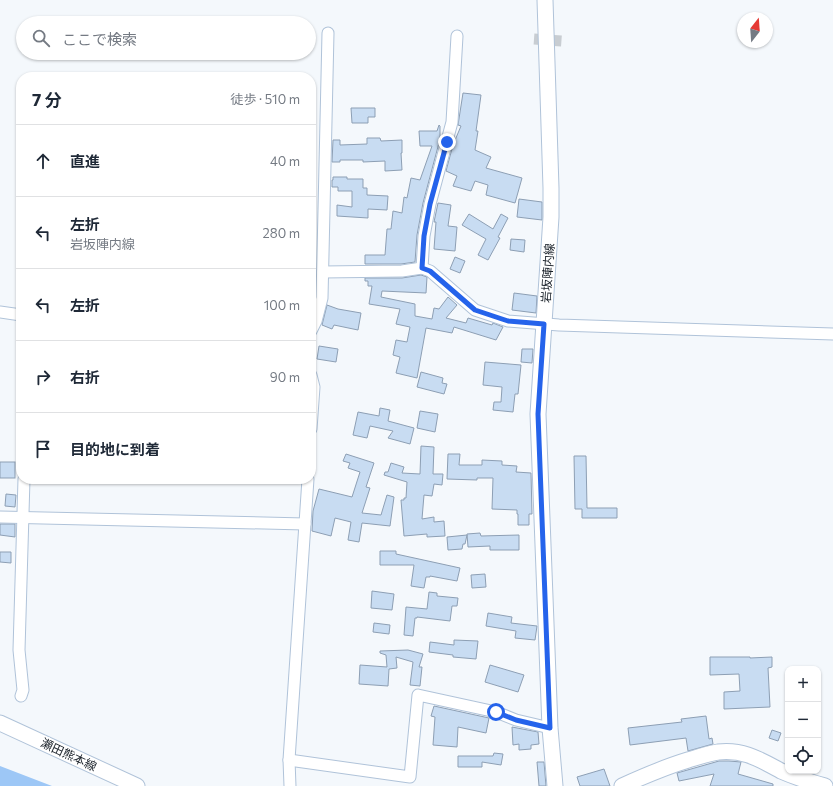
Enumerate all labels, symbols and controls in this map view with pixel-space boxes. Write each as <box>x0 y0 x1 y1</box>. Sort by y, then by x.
north arrow <box>737 12 773 48</box>
search box <box>16 16 316 60</box>
icon: search <box>30 27 52 49</box>
text: ここで検索 <box>62 30 137 48</box>
text: 7 分 <box>32 89 62 110</box>
text: 徒歩 · 510 m <box>231 91 300 107</box>
route end <box>438 133 456 151</box>
icon: ahead <box>32 150 54 172</box>
text: 直進 <box>70 152 100 170</box>
text: 40 m <box>270 153 300 169</box>
text: 左折 <box>70 215 100 233</box>
icon: left <box>32 222 54 244</box>
text: 280 m <box>263 225 300 241</box>
text: 岩坂陣内線 <box>70 236 135 252</box>
street label: 岩坂陣内線 <box>538 243 556 303</box>
icon: left <box>32 294 54 316</box>
text: 左折 <box>70 296 100 314</box>
text: 100 m <box>264 297 300 313</box>
icon: right <box>32 366 54 388</box>
text: 右折 <box>70 368 100 386</box>
text: 90 m <box>270 369 300 385</box>
icon: arrive <box>32 438 54 460</box>
text: 目的地に到着 <box>70 440 160 458</box>
map controls <box>785 666 821 774</box>
button: + <box>785 666 821 702</box>
button: − <box>785 702 821 738</box>
route start <box>487 703 505 721</box>
street label: 瀬田熊本線 <box>39 735 99 773</box>
button: locate <box>785 738 821 774</box>

